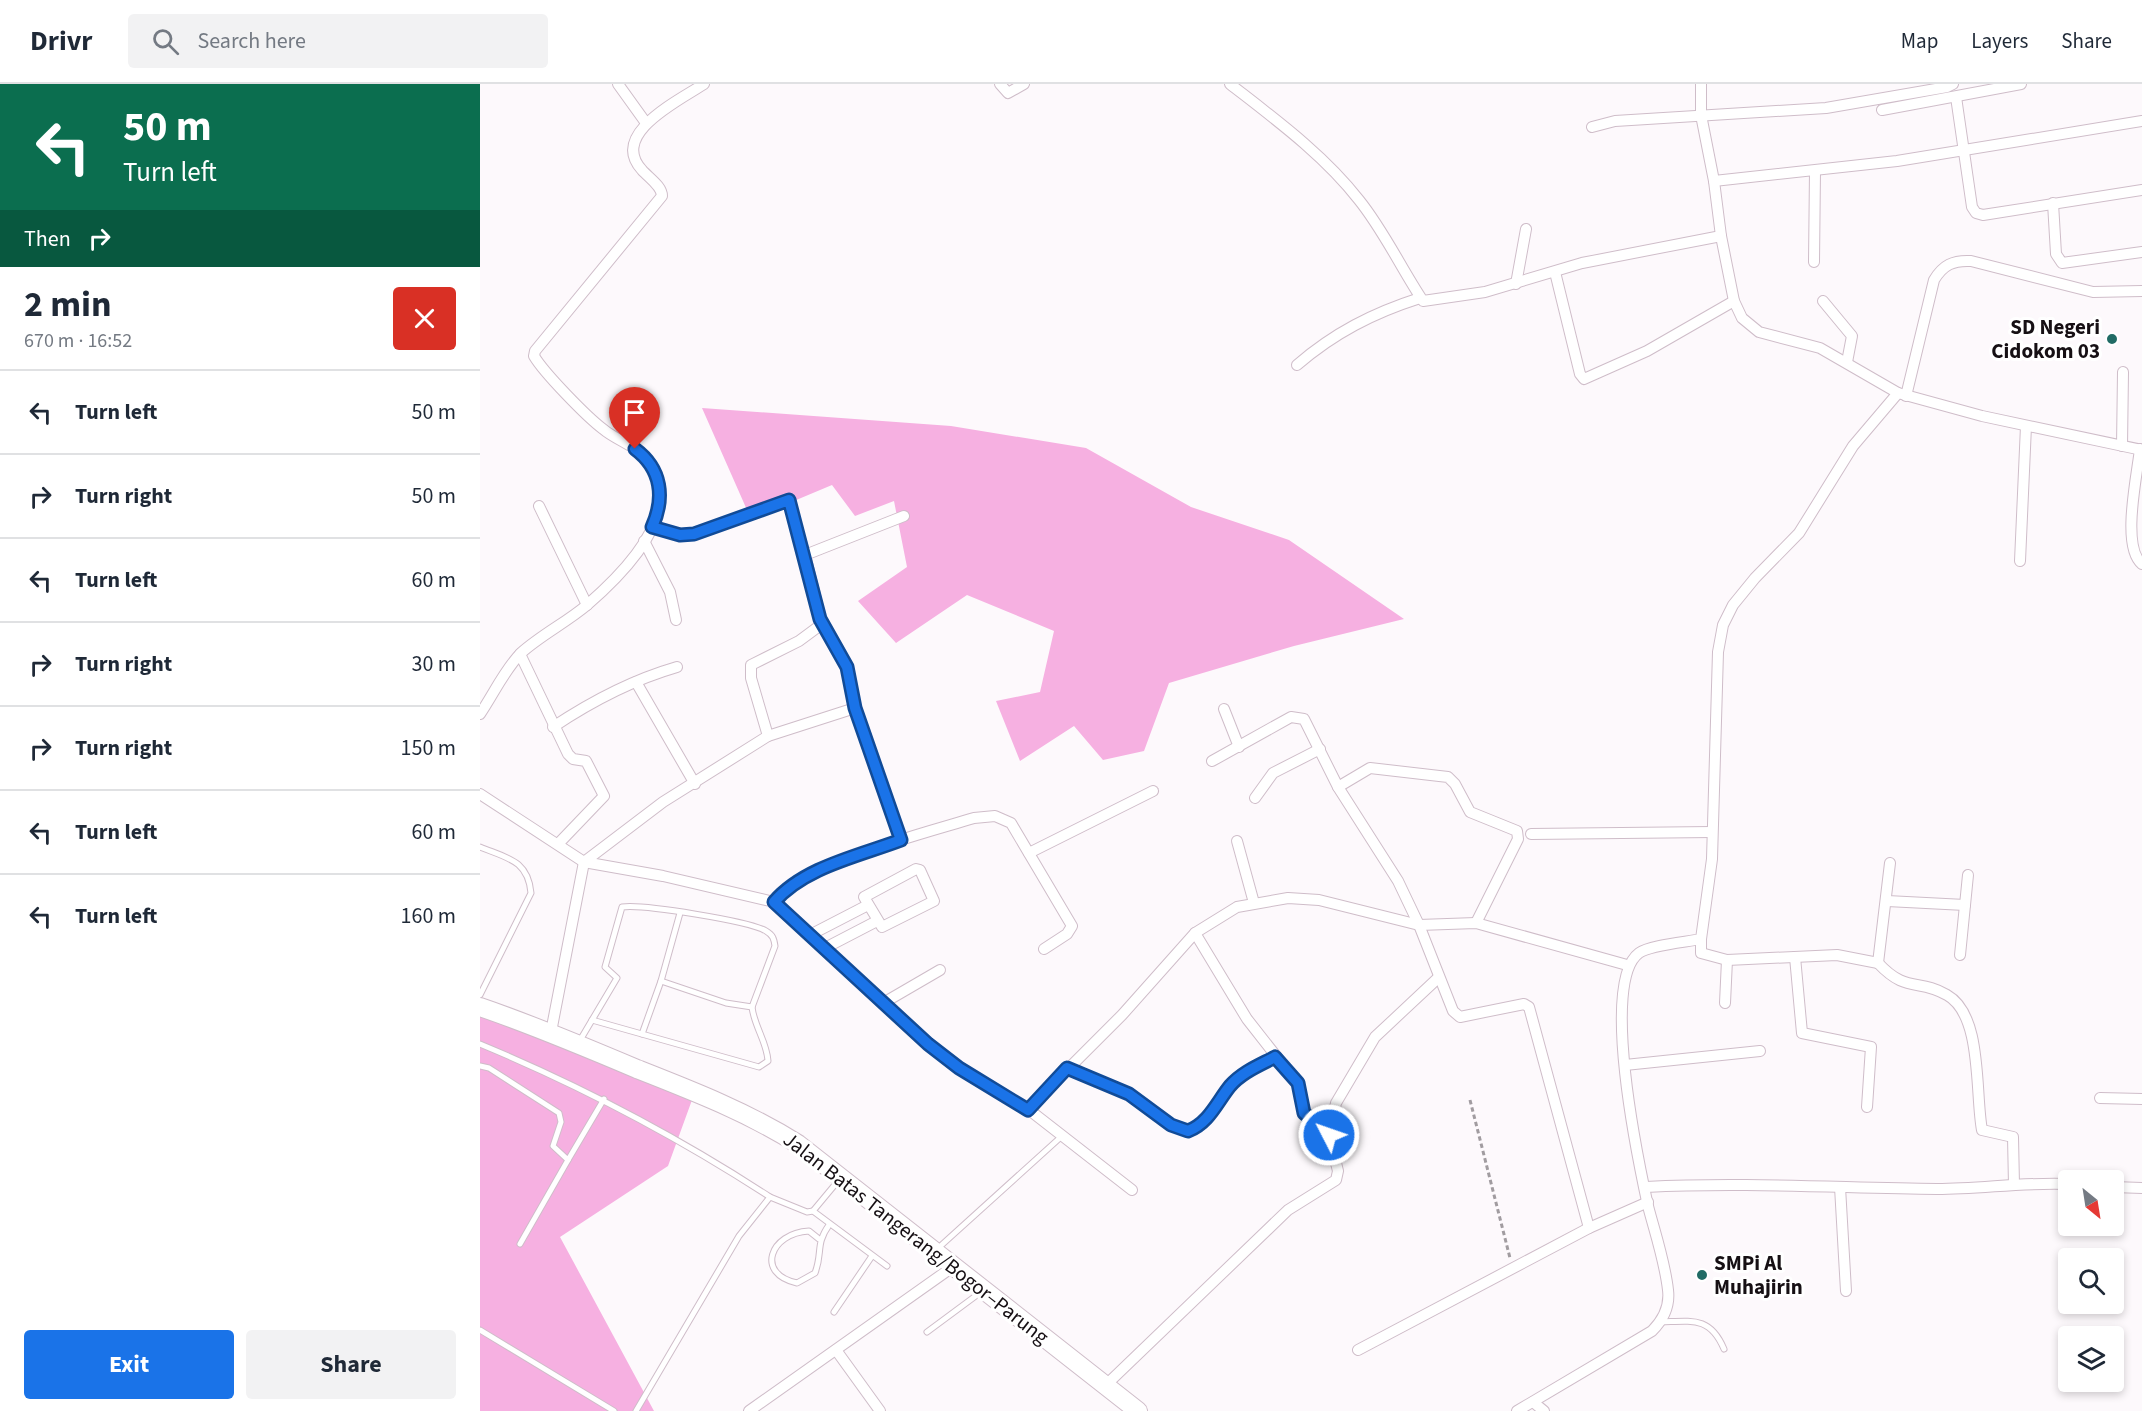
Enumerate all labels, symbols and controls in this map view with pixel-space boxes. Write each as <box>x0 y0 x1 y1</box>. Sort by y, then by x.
search box <box>128 14 548 68</box>
text: Drivr <box>30 21 92 61</box>
icon: search <box>149 25 182 58</box>
text: Search here <box>197 25 306 57</box>
text: Map <box>1901 26 1938 56</box>
text: Layers <box>1971 26 2028 56</box>
text: Share <box>2061 26 2112 56</box>
text: 50 m <box>123 97 212 157</box>
icon: left <box>24 108 102 186</box>
text: Turn left <box>123 153 217 192</box>
icon: right <box>83 222 116 255</box>
text: Then <box>24 223 71 255</box>
text: 2 min <box>24 279 112 330</box>
button: close <box>393 287 456 350</box>
place label: SD Negeri Cidokom 03 <box>1991 312 2100 366</box>
text: 670 m · 16:52 <box>24 327 132 355</box>
marker: SD Negeri Cidokom 03 <box>2105 332 2119 346</box>
pin <box>609 387 660 449</box>
icon: left <box>24 396 57 429</box>
text: Turn left <box>75 396 157 428</box>
text: 50 m <box>411 396 456 428</box>
icon: arrive <box>618 396 651 429</box>
icon: right <box>24 480 57 513</box>
text: Turn right <box>75 480 172 512</box>
text: 50 m <box>411 480 456 512</box>
icon: left <box>24 564 57 597</box>
text: Turn left <box>75 564 157 596</box>
text: 60 m <box>411 564 456 596</box>
icon: right <box>24 648 57 681</box>
text: Turn right <box>75 648 172 680</box>
text: 30 m <box>411 648 456 680</box>
icon: right <box>24 732 57 765</box>
text: Turn right <box>75 732 172 764</box>
text: 150 m <box>401 732 456 764</box>
icon: left <box>24 816 57 849</box>
text: Turn left <box>75 816 157 848</box>
text: 60 m <box>411 816 456 848</box>
icon: left <box>24 900 57 933</box>
text: Turn left <box>75 900 157 932</box>
text: 160 m <box>401 900 456 932</box>
position arrow <box>1297 1103 1361 1167</box>
street label: Jalan Batas Tangerang/Bogor–Parung <box>777 1125 1056 1352</box>
north arrow <box>2058 1170 2124 1236</box>
map controls <box>2058 1170 2124 1392</box>
place label: SMPi Al Muhajirin <box>1714 1248 1803 1302</box>
button: search <box>2058 1248 2124 1314</box>
marker: SMPi Al Muhajirin <box>1695 1268 1709 1282</box>
button: layers <box>2058 1326 2124 1392</box>
button: Exit <box>24 1330 234 1399</box>
button: Share <box>246 1330 456 1399</box>

